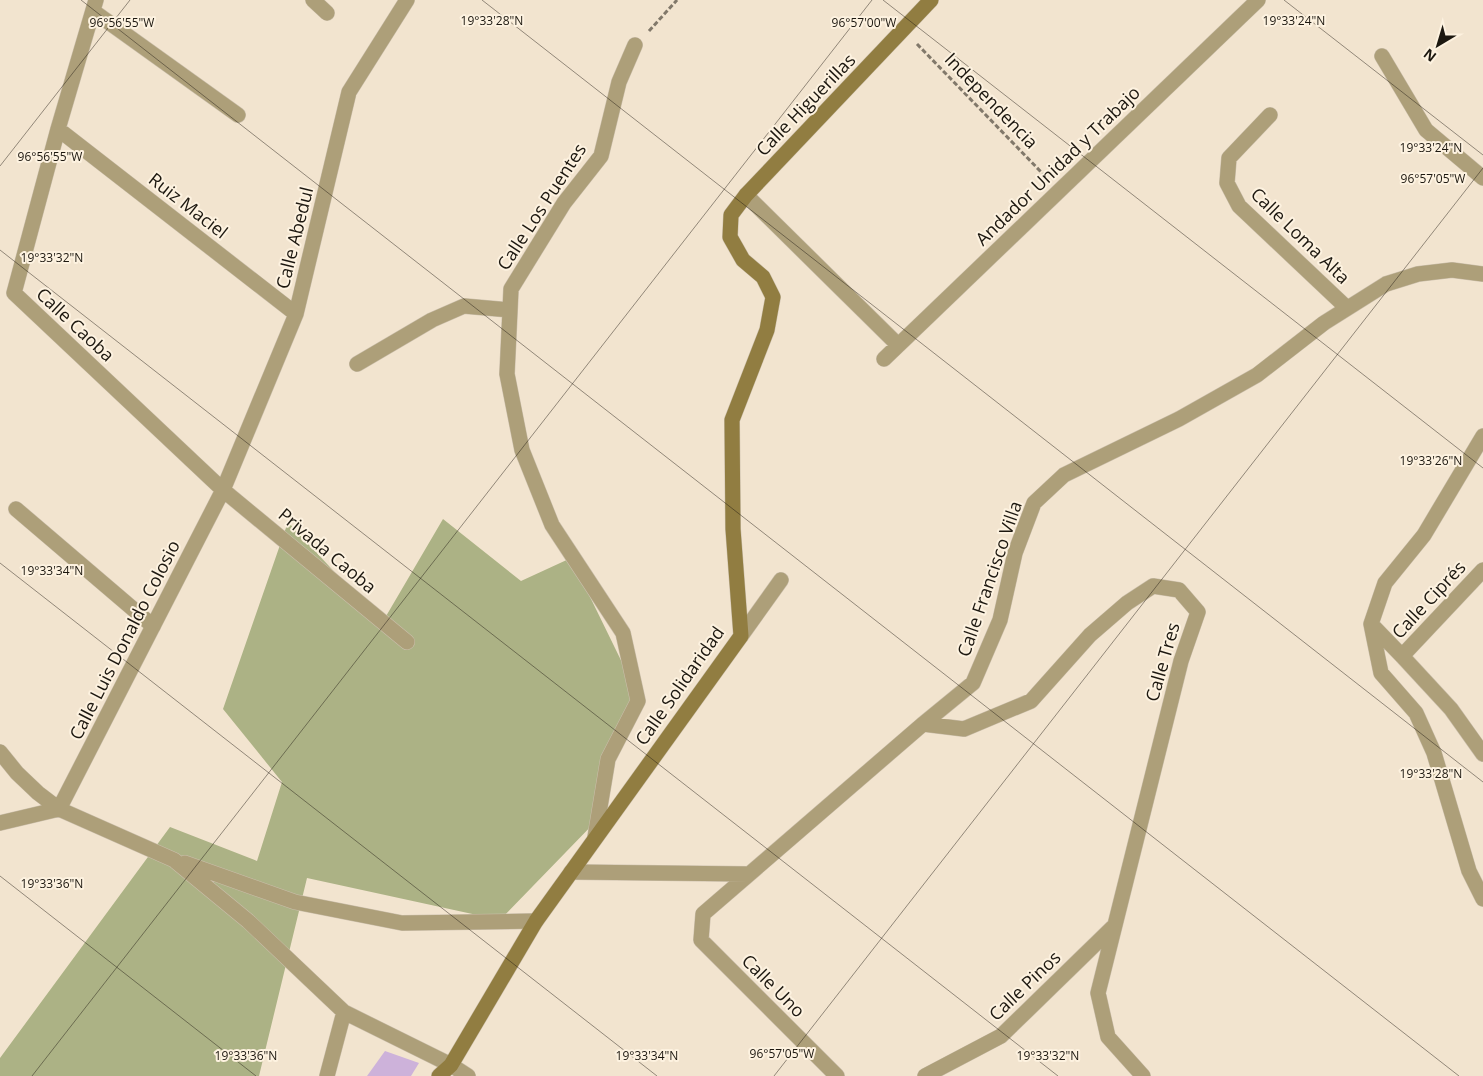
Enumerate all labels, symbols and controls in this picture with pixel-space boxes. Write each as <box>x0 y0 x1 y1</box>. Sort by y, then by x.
text: 19°33'28"N <box>461 12 523 29</box>
text: 19°33'24"N <box>1263 12 1325 29</box>
text: 96°56'55"W <box>90 14 154 31</box>
text: 96°57'00"W <box>832 14 896 31</box>
north arrow <box>1413 20 1463 70</box>
text: N <box>1419 45 1440 67</box>
street label: Independencia <box>940 47 1044 153</box>
street label: Calle Higuerillas <box>750 48 860 161</box>
street label: Andador Unidad y Trabajo <box>970 80 1145 250</box>
street label: Calle Los Puentes <box>491 138 591 275</box>
text: 19°33'24"N <box>1400 139 1462 156</box>
text: 96°56'55"W <box>18 148 82 165</box>
street label: Ruiz Maciel <box>144 167 233 244</box>
text: 96°57'05"W <box>1401 170 1465 187</box>
street label: Calle Loma Alta <box>1246 182 1355 289</box>
street label: Calle Abedul <box>270 184 318 291</box>
text: 19°33'32"N <box>21 249 83 266</box>
street label: Calle Caoba <box>32 282 120 367</box>
text: 19°33'26"N <box>1400 452 1462 469</box>
street label: Calle Francisco Villa <box>951 498 1027 660</box>
street label: Privada Caoba <box>274 502 382 598</box>
street label: Calle Luis Donaldo Colosio <box>63 536 185 743</box>
street label: Calle Ciprés <box>1386 555 1471 643</box>
text: 19°33'34"N <box>21 562 83 579</box>
street label: Calle Tres <box>1139 619 1185 704</box>
street label: Calle Solidaridad <box>629 621 729 750</box>
text: 19°33'28"N <box>1400 765 1462 782</box>
text: 19°33'36"N <box>21 875 83 892</box>
street label: Calle Pinos <box>983 945 1065 1026</box>
street label: Calle Uno <box>737 948 811 1022</box>
text: 96°57'05"W <box>750 1045 814 1062</box>
text: 19°33'36"N <box>215 1047 277 1064</box>
text: 19°33'34"N <box>616 1047 678 1064</box>
text: 19°33'32"N <box>1017 1047 1079 1064</box>

